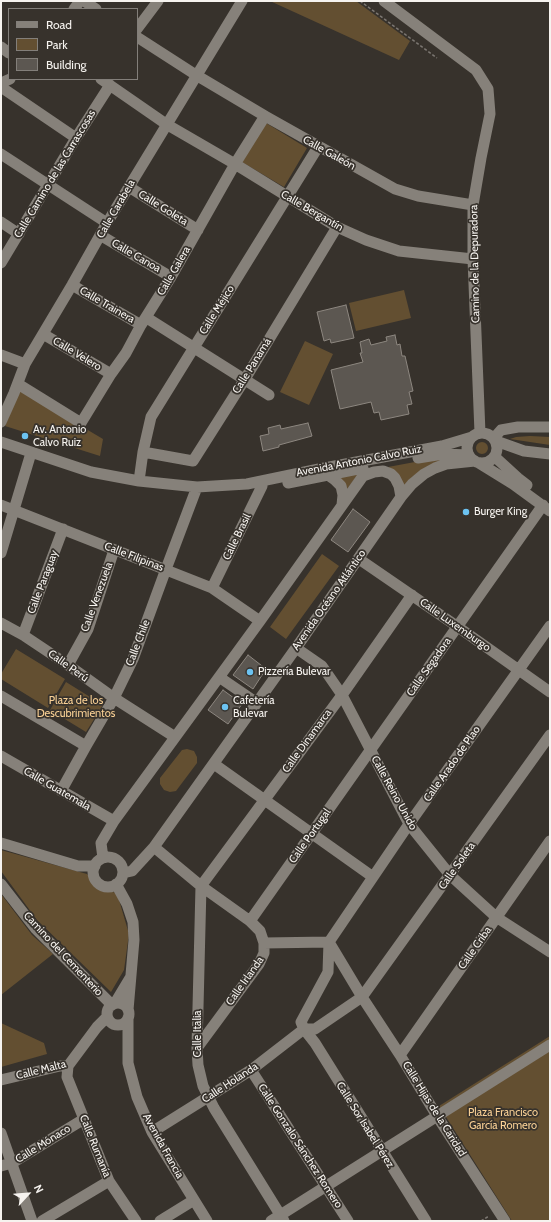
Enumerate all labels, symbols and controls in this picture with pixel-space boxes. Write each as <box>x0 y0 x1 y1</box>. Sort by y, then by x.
legend <box>8 8 138 80</box>
text: Road <box>46 17 72 32</box>
text: Park <box>46 37 68 52</box>
text: Building <box>46 57 87 72</box>
street label: Calle Camino de las Carrascosas <box>11 107 99 241</box>
street label: Calle Galeón <box>300 133 358 173</box>
street label: Calle Carabela <box>94 177 138 241</box>
street label: Calle Goleta <box>136 188 190 228</box>
street label: Calle Bergantín <box>278 188 346 234</box>
street label: Camino de la Depuradora <box>467 205 483 323</box>
street label: Calle Canoa <box>109 237 163 275</box>
street label: Calle Galera <box>155 244 193 298</box>
street label: Calle Méjico <box>197 283 237 337</box>
street label: Calle Trainera <box>77 284 137 326</box>
street label: Calle Velero <box>50 334 104 374</box>
street label: Calle Panamá <box>230 336 274 396</box>
place label: Av. Antonio Calvo Ruiz <box>33 423 86 449</box>
marker: Av. Antonio Calvo Ruiz <box>20 431 30 441</box>
street label: Avenida Antonio Calvo Ruiz <box>295 442 423 480</box>
place label: Burger King <box>474 505 527 519</box>
marker: Burger King <box>461 507 471 517</box>
street label: Calle Brasil <box>220 512 254 562</box>
street label: Calle Filipinas <box>102 540 166 574</box>
street label: Avenida Océano Atlántico <box>289 547 369 653</box>
street label: Calle Paraguay <box>25 548 61 616</box>
street label: Calle Venezuela <box>78 560 116 634</box>
street label: Calle Luxemburgo <box>417 596 493 654</box>
street label: Calle Chile <box>123 618 153 668</box>
street label: Calle Segadora <box>404 635 454 699</box>
street label: Calle Perú <box>45 647 91 685</box>
place label: Pizzería Bulevar <box>258 665 331 679</box>
marker: Pizzería Bulevar <box>245 667 255 677</box>
park label: Plaza de los Descubrimientos <box>37 694 115 720</box>
place label: Cafetería Bulevar <box>233 694 275 720</box>
marker: Cafetería Bulevar <box>220 702 230 712</box>
street label: Calle Dinamarca <box>279 707 335 775</box>
street label: Calle Arado de Plao <box>421 723 483 805</box>
street label: Calle Reino Unido <box>368 754 420 832</box>
street label: Calle Guatemala <box>21 764 93 814</box>
street label: Calle Portugal <box>286 806 334 866</box>
street label: Calle Soleta <box>436 840 478 892</box>
street label: Camino del Cementerio <box>21 909 105 999</box>
street label: Calle Criba <box>455 924 495 972</box>
street label: Calle Irlanda <box>223 954 267 1008</box>
street label: Calle Italia <box>191 1010 205 1058</box>
street label: Calle Malta <box>15 1057 67 1083</box>
street label: Calle Hijas de la Caridad <box>399 1059 469 1159</box>
street label: Calle Holanda <box>199 1060 261 1106</box>
street label: Calle Sor Isabel Pérez <box>333 1080 397 1170</box>
street label: Calle Gonzalo Sánchez Romero <box>255 1081 345 1211</box>
park label: Plaza Francisco García Romero <box>468 1106 538 1132</box>
street label: Avenida Francia <box>140 1111 186 1181</box>
street label: Calle Rumanía <box>76 1113 114 1179</box>
street label: Calle Mónaco <box>13 1122 73 1166</box>
north arrow <box>8 1174 48 1214</box>
text: N <box>31 1182 47 1195</box>

